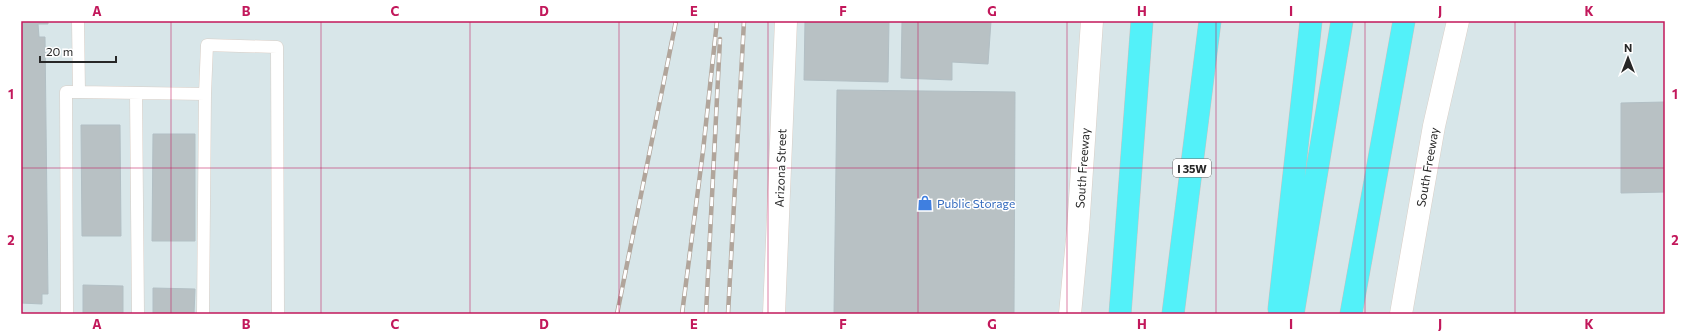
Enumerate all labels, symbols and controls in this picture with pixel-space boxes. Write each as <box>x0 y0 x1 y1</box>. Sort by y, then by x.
text: A <box>92 3 102 19</box>
text: B <box>242 3 251 19</box>
text: C <box>391 3 400 19</box>
text: D <box>539 3 549 19</box>
text: E <box>690 3 698 19</box>
text: F <box>839 3 847 19</box>
text: G <box>987 3 997 19</box>
text: H <box>1137 3 1147 19</box>
text: I <box>1289 3 1293 19</box>
text: J <box>1438 3 1442 19</box>
text: K <box>1584 3 1594 19</box>
scale bar <box>40 38 116 64</box>
north arrow <box>1608 38 1648 78</box>
text: N <box>1624 41 1632 54</box>
text: 20 m <box>46 44 73 58</box>
text: 1 <box>8 86 14 102</box>
text: 1 <box>1672 86 1678 102</box>
street label: South Freeway <box>1413 126 1441 208</box>
street label: South Freeway <box>1072 127 1092 209</box>
street label: Arizona Street <box>772 128 788 208</box>
road number: I 35W <box>1173 159 1211 177</box>
shop icon: Public Storage <box>916 194 934 212</box>
place label: Public Storage <box>937 196 1015 210</box>
text: 2 <box>7 232 15 248</box>
text: 2 <box>1671 232 1679 248</box>
text: A <box>92 316 102 332</box>
text: B <box>242 316 251 332</box>
text: C <box>391 316 400 332</box>
text: D <box>539 316 549 332</box>
text: E <box>690 316 698 332</box>
text: F <box>839 316 847 332</box>
text: G <box>987 316 997 332</box>
text: H <box>1137 316 1147 332</box>
text: I <box>1289 316 1293 332</box>
text: J <box>1438 316 1442 332</box>
text: K <box>1584 316 1594 332</box>

